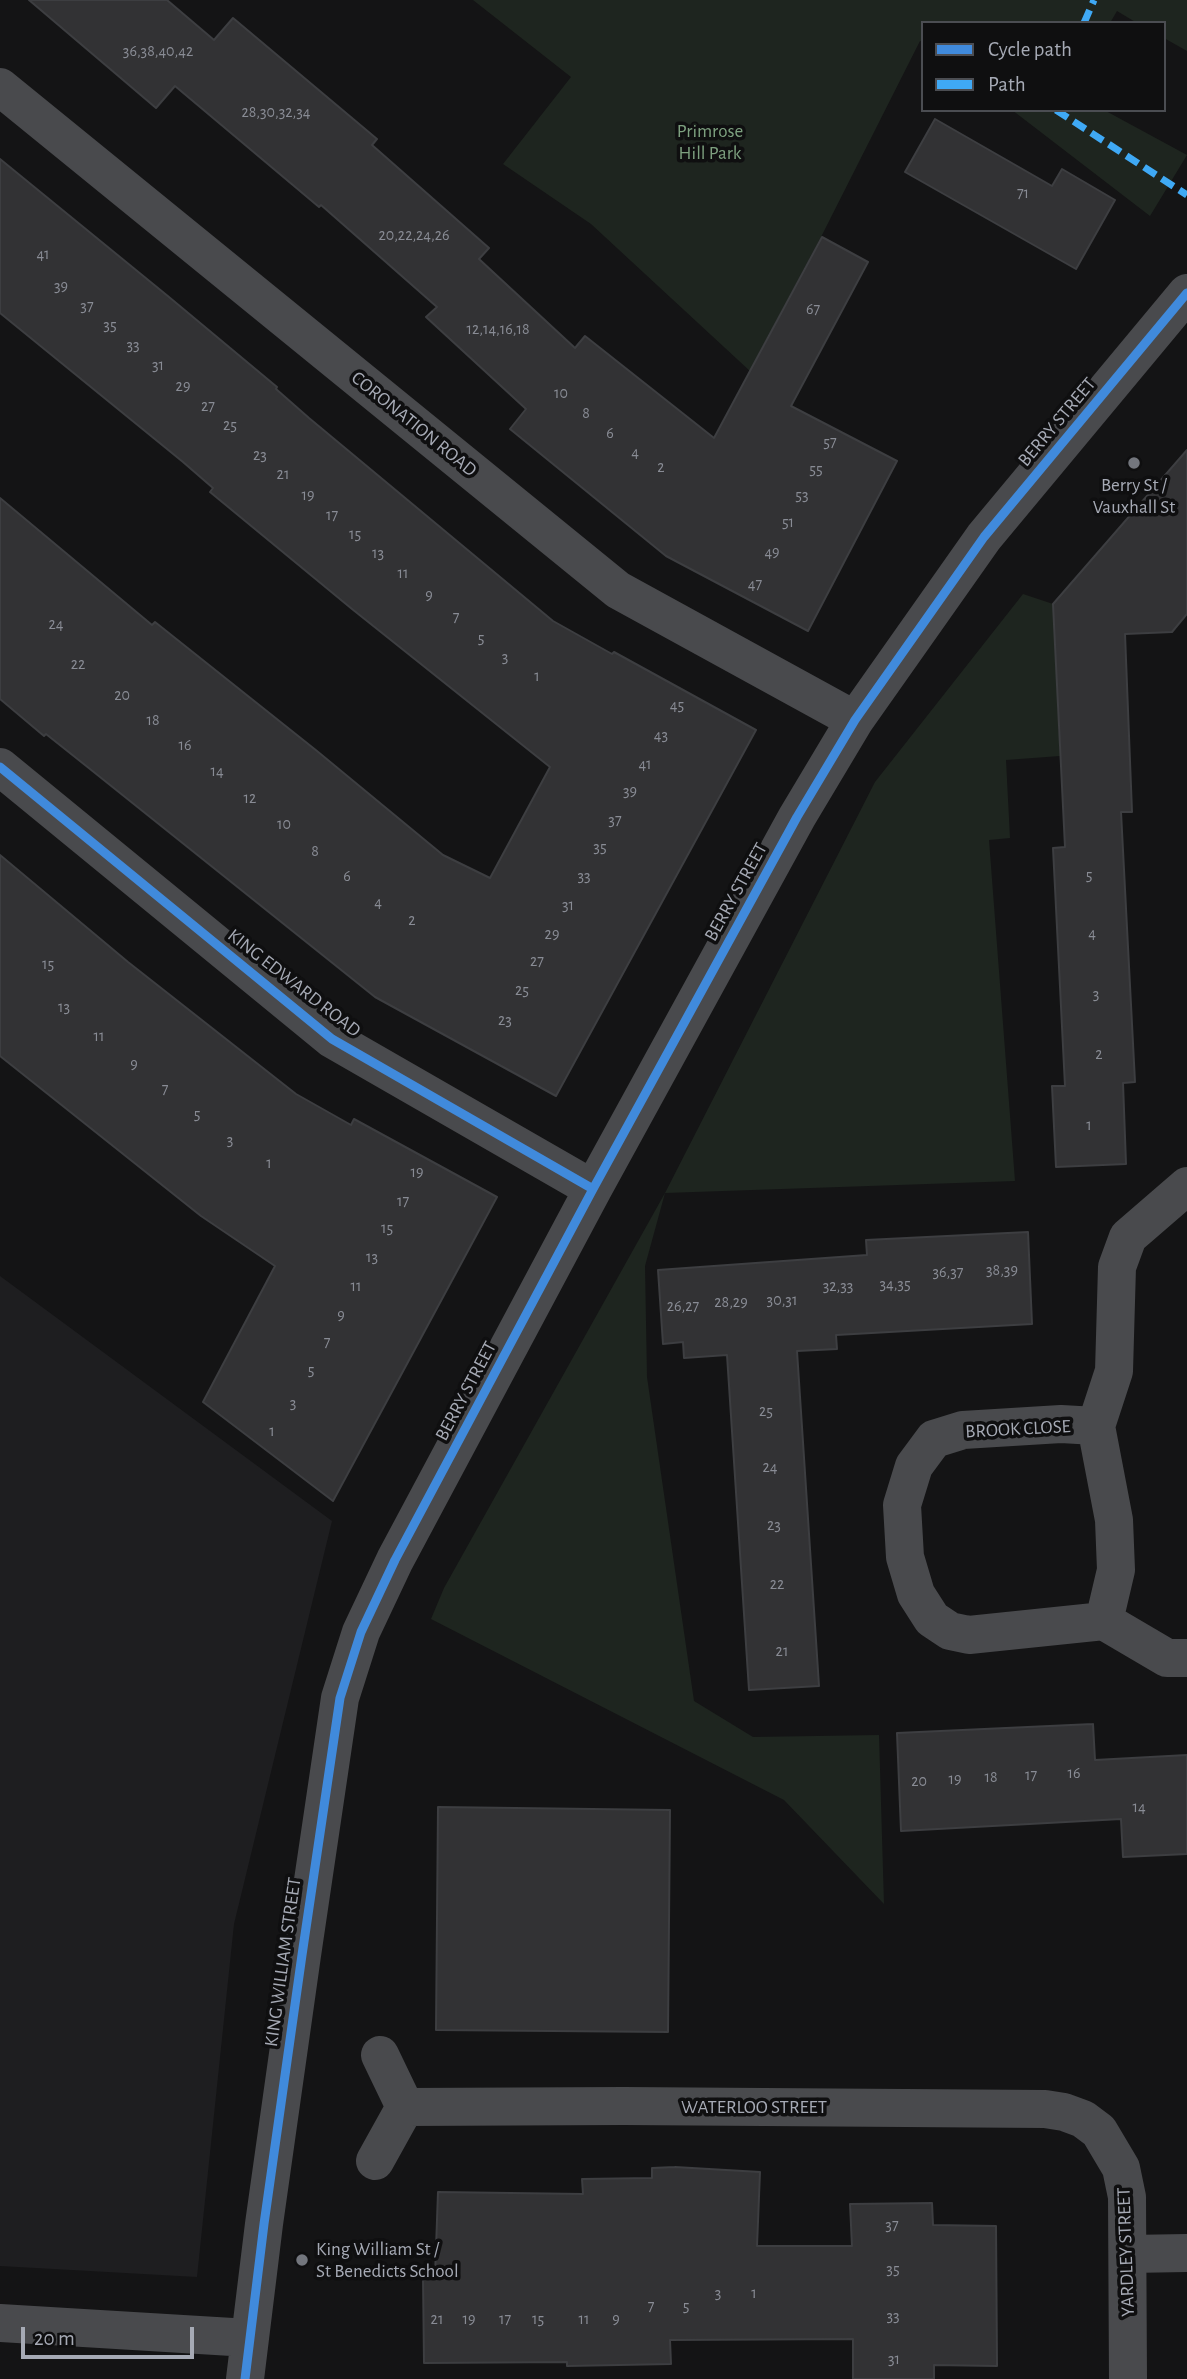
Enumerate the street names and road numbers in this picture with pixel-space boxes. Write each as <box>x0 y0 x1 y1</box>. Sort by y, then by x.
street label: CORONATION ROAD <box>347 366 481 482</box>
street label: BERRY STREET <box>1013 373 1101 471</box>
street label: BERRY STREET <box>700 839 772 945</box>
street label: KING EDWARD ROAD <box>223 924 365 1042</box>
street label: BERRY STREET <box>430 1337 502 1445</box>
street label: BROOK CLOSE <box>965 1415 1071 1443</box>
street label: KING WILLIAM STREET <box>260 1876 306 2048</box>
street label: WATERLOO STREET <box>681 2096 827 2118</box>
street label: YARDLEY STREET <box>1112 2187 1140 2317</box>

